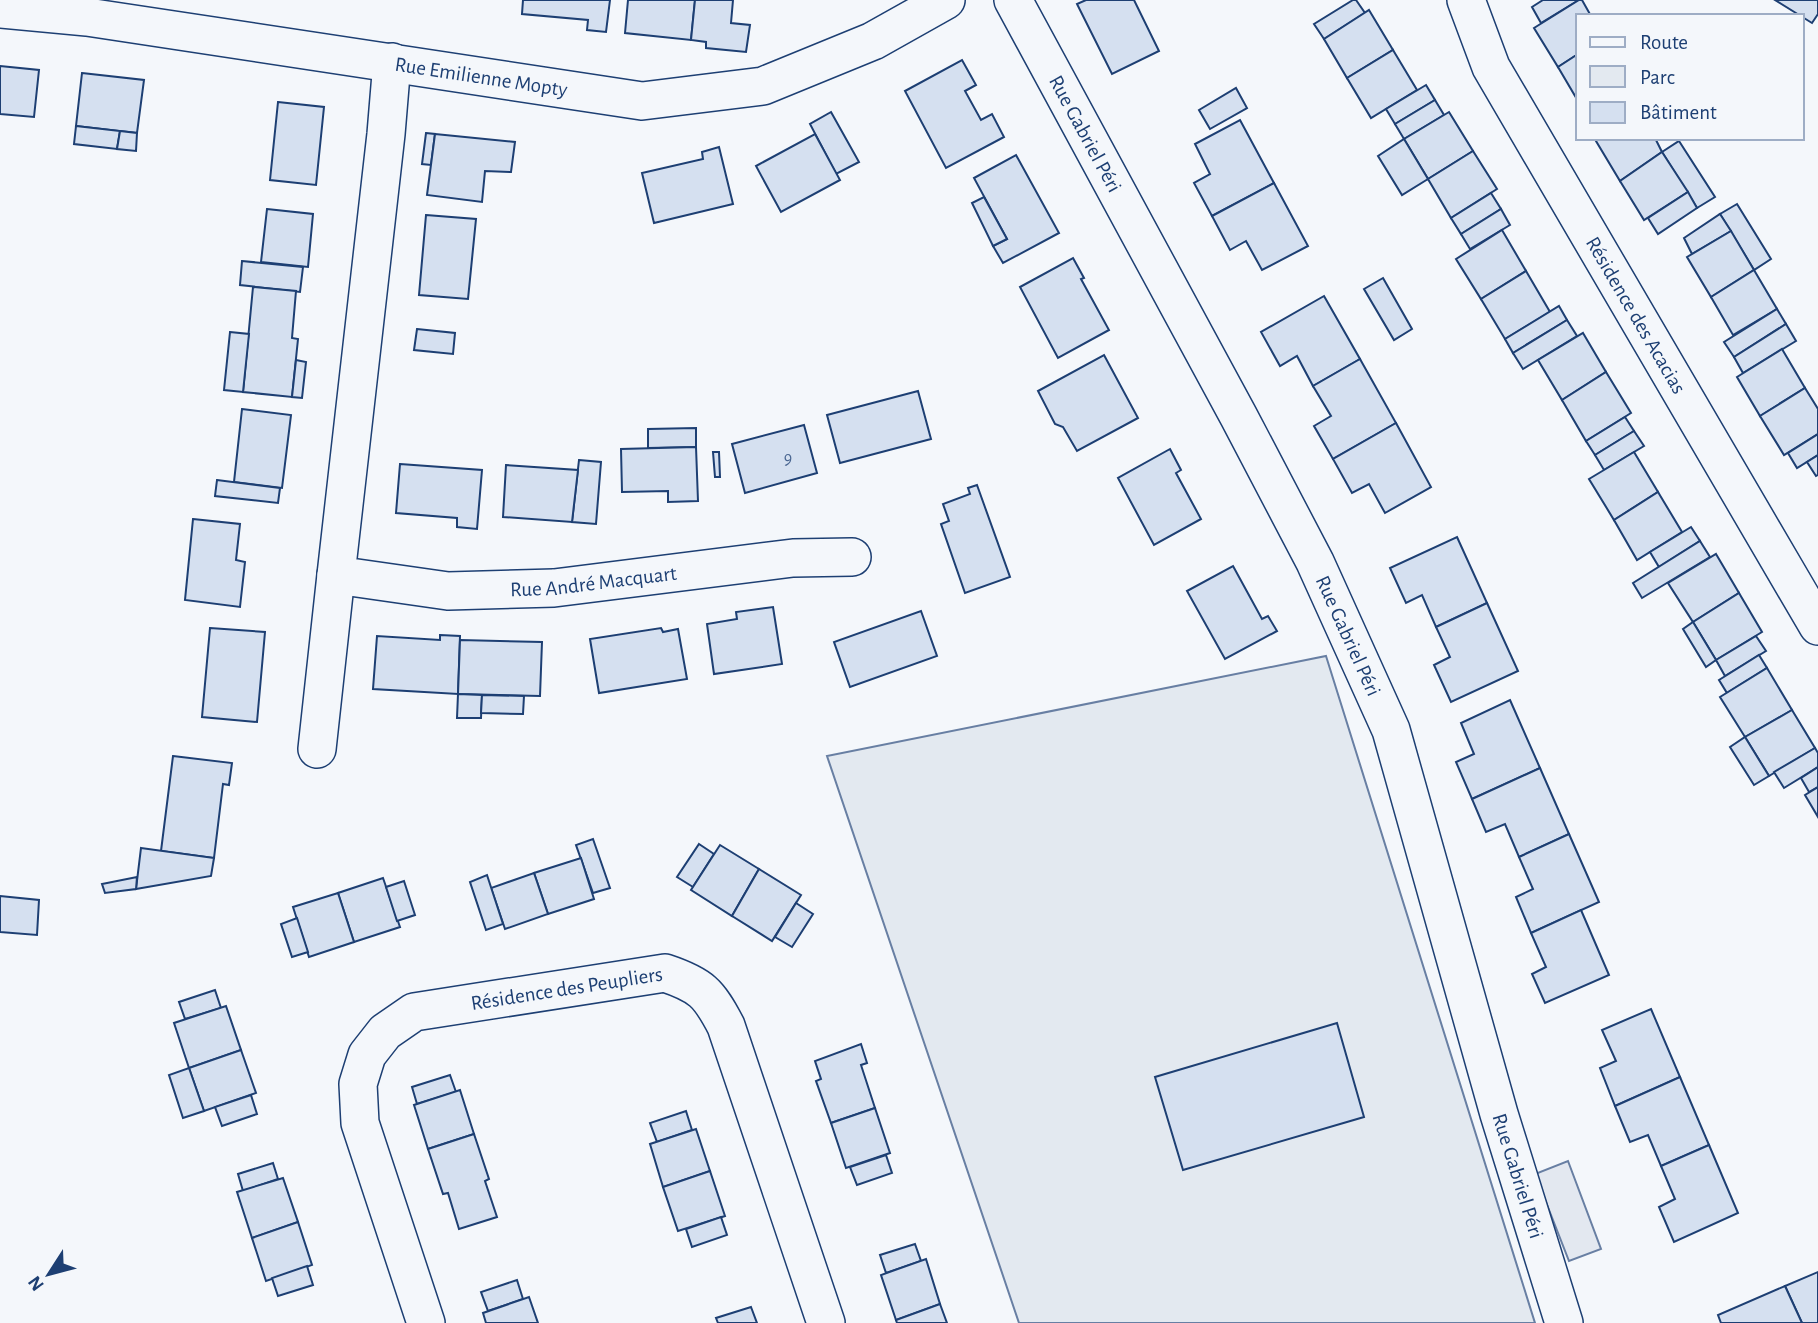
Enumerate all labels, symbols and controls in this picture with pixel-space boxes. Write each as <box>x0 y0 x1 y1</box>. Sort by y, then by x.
legend <box>1576 14 1804 140</box>
text: Route <box>1640 32 1688 53</box>
street label: Rue Emilienne Mopty <box>393 54 569 101</box>
text: Parc <box>1640 67 1675 88</box>
street label: Rue Gabriel Péri <box>1045 72 1125 196</box>
text: Bâtiment <box>1640 102 1717 123</box>
street label: Résidence des Acacias <box>1582 233 1690 398</box>
house number: 9 <box>784 450 792 468</box>
street label: Rue André Macquart <box>510 563 678 600</box>
street label: Rue Gabriel Péri <box>1312 573 1384 699</box>
street label: Résidence des Peupliers <box>469 964 664 1014</box>
street label: Rue Gabriel Péri <box>1488 1111 1547 1241</box>
north arrow <box>14 1239 84 1309</box>
text: N <box>25 1272 48 1294</box>

